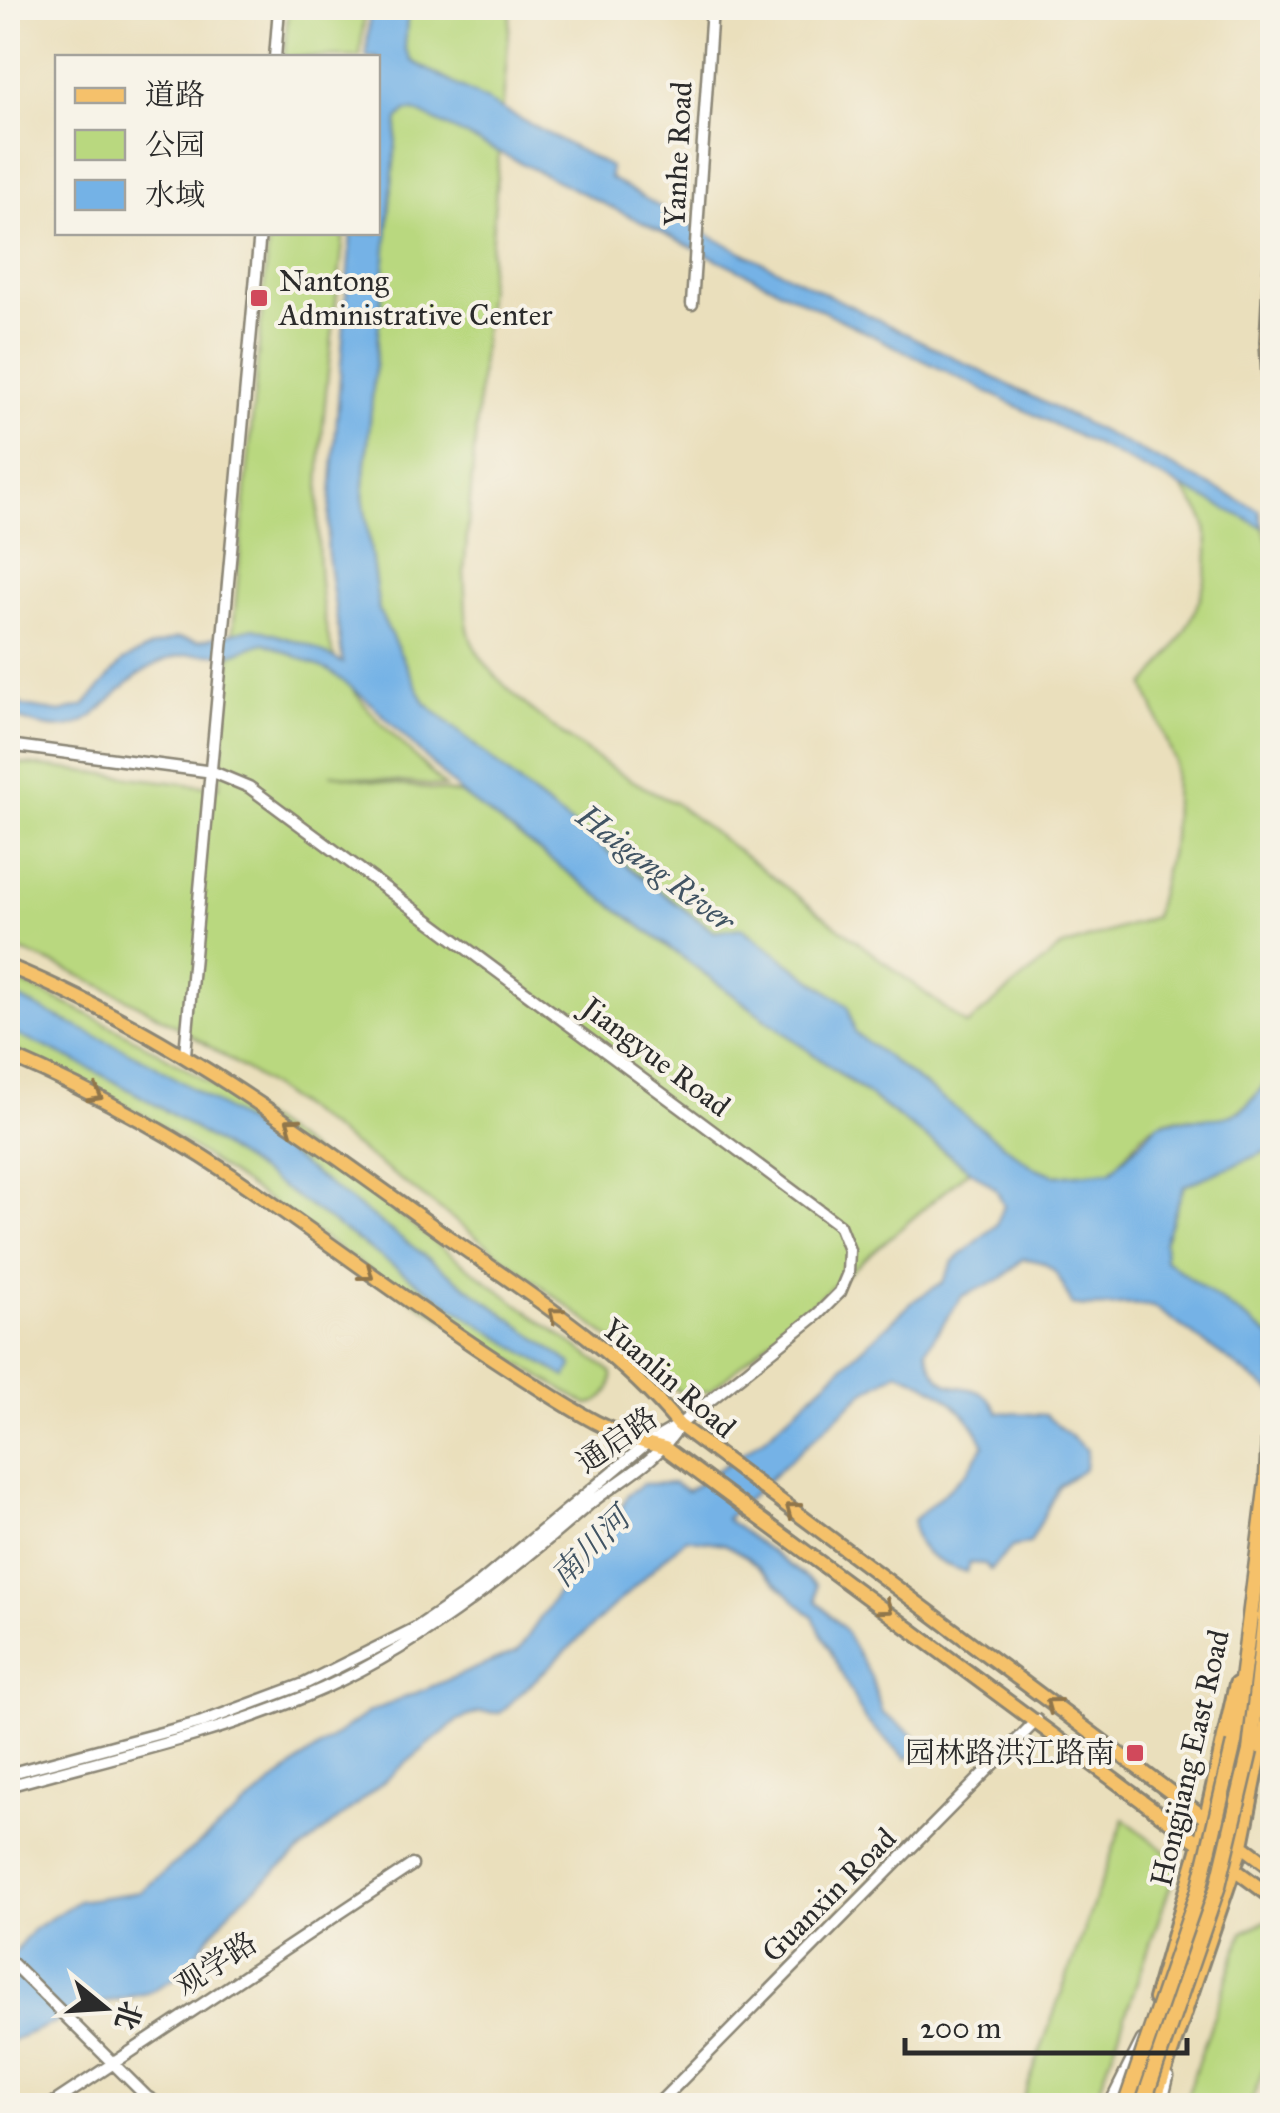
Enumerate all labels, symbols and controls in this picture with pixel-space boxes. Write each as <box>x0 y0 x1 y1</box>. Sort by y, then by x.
legend <box>55 55 380 235</box>
text: 道路 <box>145 77 205 113</box>
street label: Yanhe Road <box>656 80 700 228</box>
text: 公园 <box>145 127 205 163</box>
text: 水域 <box>145 177 205 213</box>
place label: Nantong Administrative Center <box>277 263 553 333</box>
marker: Nantong Administrative Center <box>248 287 270 309</box>
water label: Haigang River <box>568 796 744 942</box>
street label: Jiangyue Road <box>572 988 737 1124</box>
one-way arrow <box>85 1083 103 1103</box>
one-way arrow <box>284 1118 303 1136</box>
one-way arrow <box>356 1262 374 1280</box>
one-way arrow <box>548 1309 566 1326</box>
street label: Yuanlin Road <box>595 1310 743 1446</box>
street label: 通启路 <box>570 1399 664 1481</box>
water label: 南川河 <box>543 1496 642 1595</box>
one-way arrow <box>785 1504 803 1521</box>
one-way arrow <box>875 1596 893 1613</box>
street label: Hongjiang East Road <box>1143 1626 1237 1890</box>
one-way arrow <box>1045 1699 1063 1716</box>
place label: 园林路洪江路南 <box>905 1735 1115 1771</box>
marker: 园林路洪江路南 <box>1124 1742 1146 1764</box>
street label: Guanxin Road <box>754 1820 904 1970</box>
street label: 观学路 <box>168 1924 264 2004</box>
north arrow <box>55 1958 155 2058</box>
scale bar <box>905 1993 1188 2055</box>
text: 北 <box>107 1997 149 2034</box>
text: 200 m <box>920 2010 1001 2046</box>

